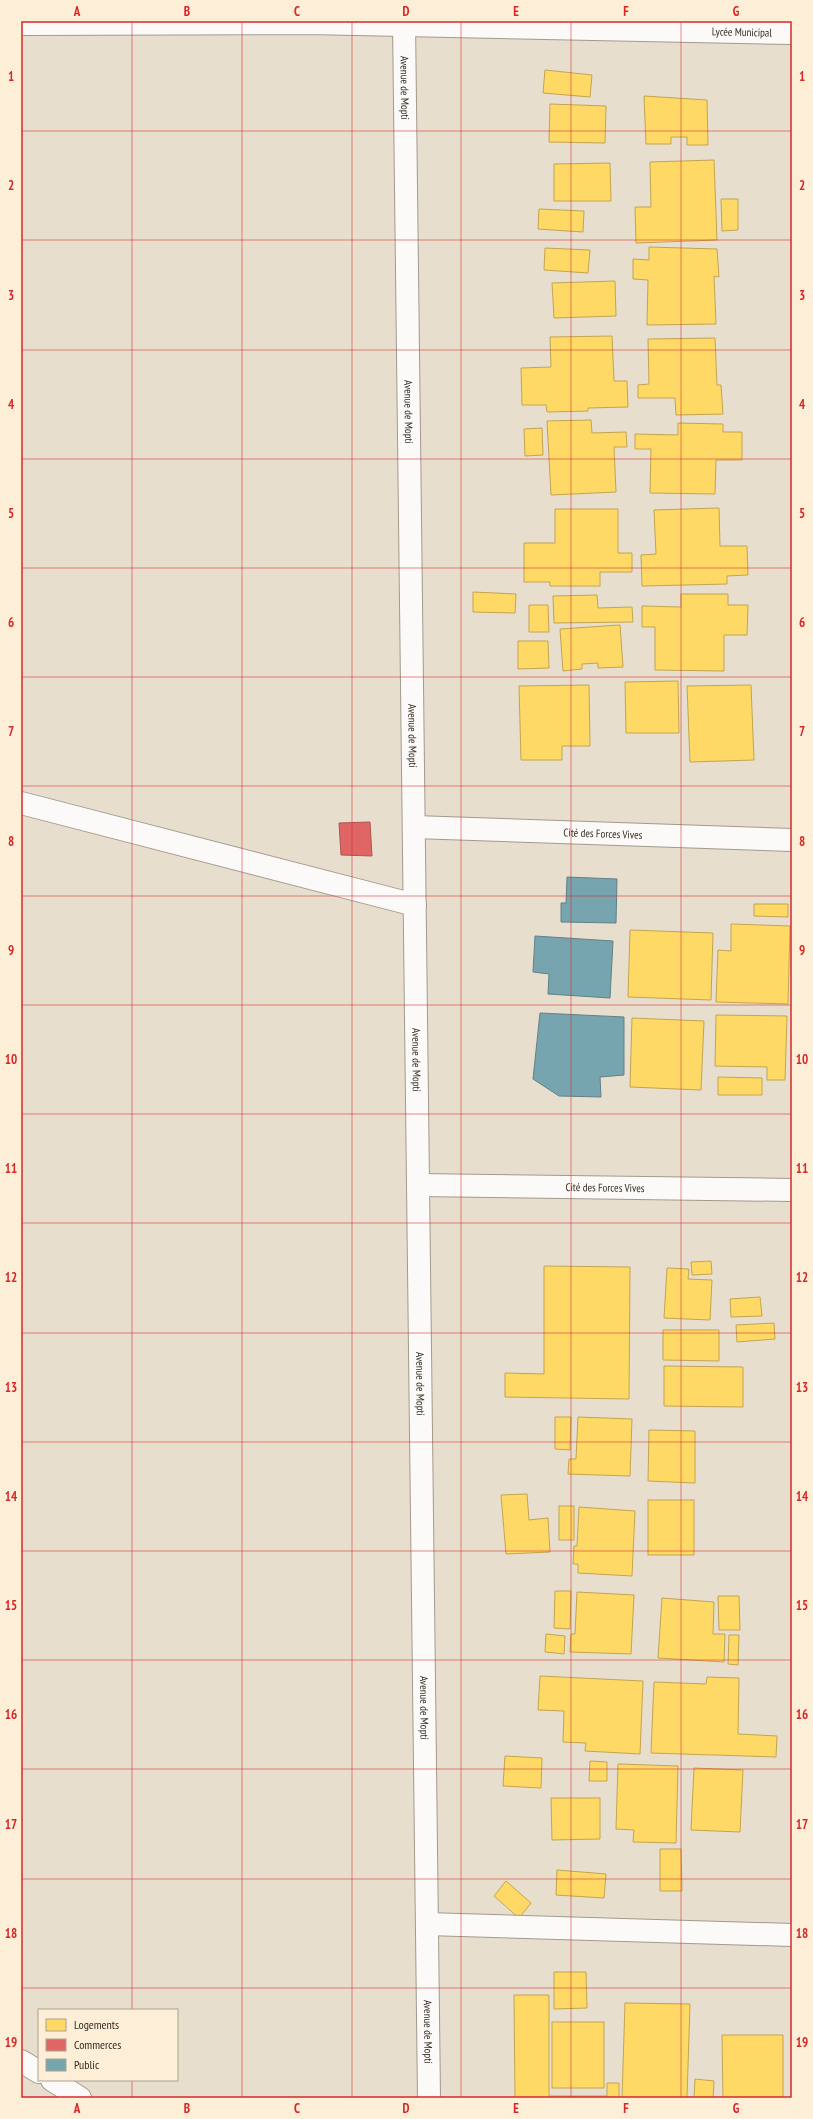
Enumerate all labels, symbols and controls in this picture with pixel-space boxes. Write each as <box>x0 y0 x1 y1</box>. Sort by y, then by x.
text: A <box>73 3 81 20</box>
text: B <box>184 3 190 20</box>
text: C <box>294 3 300 20</box>
text: D <box>403 3 410 20</box>
text: E <box>513 3 519 20</box>
text: F <box>623 3 629 20</box>
text: G <box>733 3 740 20</box>
street label: Lycée Municipal <box>712 24 773 40</box>
street label: Avenue de Mopti <box>397 56 412 120</box>
text: 1 <box>8 68 14 85</box>
text: 1 <box>799 68 805 85</box>
text: 2 <box>8 177 14 194</box>
text: 2 <box>799 177 805 194</box>
text: 3 <box>8 287 14 304</box>
text: 3 <box>799 287 805 304</box>
street label: Avenue de Mopti <box>401 380 416 444</box>
text: 4 <box>8 396 15 413</box>
text: 4 <box>799 396 806 413</box>
text: 5 <box>8 505 14 522</box>
text: 5 <box>799 505 805 522</box>
text: 6 <box>8 614 14 631</box>
text: 6 <box>799 614 805 631</box>
street label: Avenue de Mopti <box>405 704 420 768</box>
text: 7 <box>8 723 14 740</box>
text: 7 <box>799 723 805 740</box>
street label: Cité des Forces Vives <box>563 825 643 842</box>
text: 8 <box>8 833 14 850</box>
text: 8 <box>799 833 805 850</box>
text: 9 <box>8 942 14 959</box>
text: 9 <box>799 942 805 959</box>
street label: Avenue de Mopti <box>409 1028 424 1092</box>
text: 10 <box>5 1051 17 1068</box>
text: 10 <box>796 1051 808 1068</box>
text: 11 <box>5 1160 17 1177</box>
text: 11 <box>796 1160 808 1177</box>
street label: Cité des Forces Vives <box>565 1180 645 1195</box>
text: 12 <box>5 1269 17 1286</box>
text: 12 <box>796 1269 808 1286</box>
street label: Avenue de Mopti <box>413 1352 428 1416</box>
text: 13 <box>5 1379 17 1396</box>
text: 13 <box>796 1379 808 1396</box>
text: 14 <box>5 1488 18 1505</box>
text: 14 <box>796 1488 809 1505</box>
text: 15 <box>5 1597 17 1614</box>
text: 15 <box>796 1597 808 1614</box>
street label: Avenue de Mopti <box>417 1676 432 1740</box>
text: 16 <box>5 1706 17 1723</box>
text: 16 <box>796 1706 808 1723</box>
text: 17 <box>5 1816 17 1833</box>
text: 17 <box>796 1816 808 1833</box>
text: 18 <box>5 1925 17 1942</box>
text: 18 <box>796 1925 808 1942</box>
street label: Avenue de Mopti <box>421 2000 436 2064</box>
legend <box>38 2009 178 2081</box>
text: Logements <box>74 2017 119 2032</box>
text: 19 <box>5 2034 17 2051</box>
text: 19 <box>796 2034 808 2051</box>
text: Commerces <box>74 2037 121 2052</box>
text: Public <box>74 2057 100 2072</box>
text: A <box>73 2100 81 2117</box>
text: B <box>184 2100 190 2117</box>
text: C <box>294 2100 300 2117</box>
text: D <box>403 2100 410 2117</box>
text: E <box>513 2100 519 2117</box>
text: F <box>623 2100 629 2117</box>
text: G <box>733 2100 740 2117</box>

